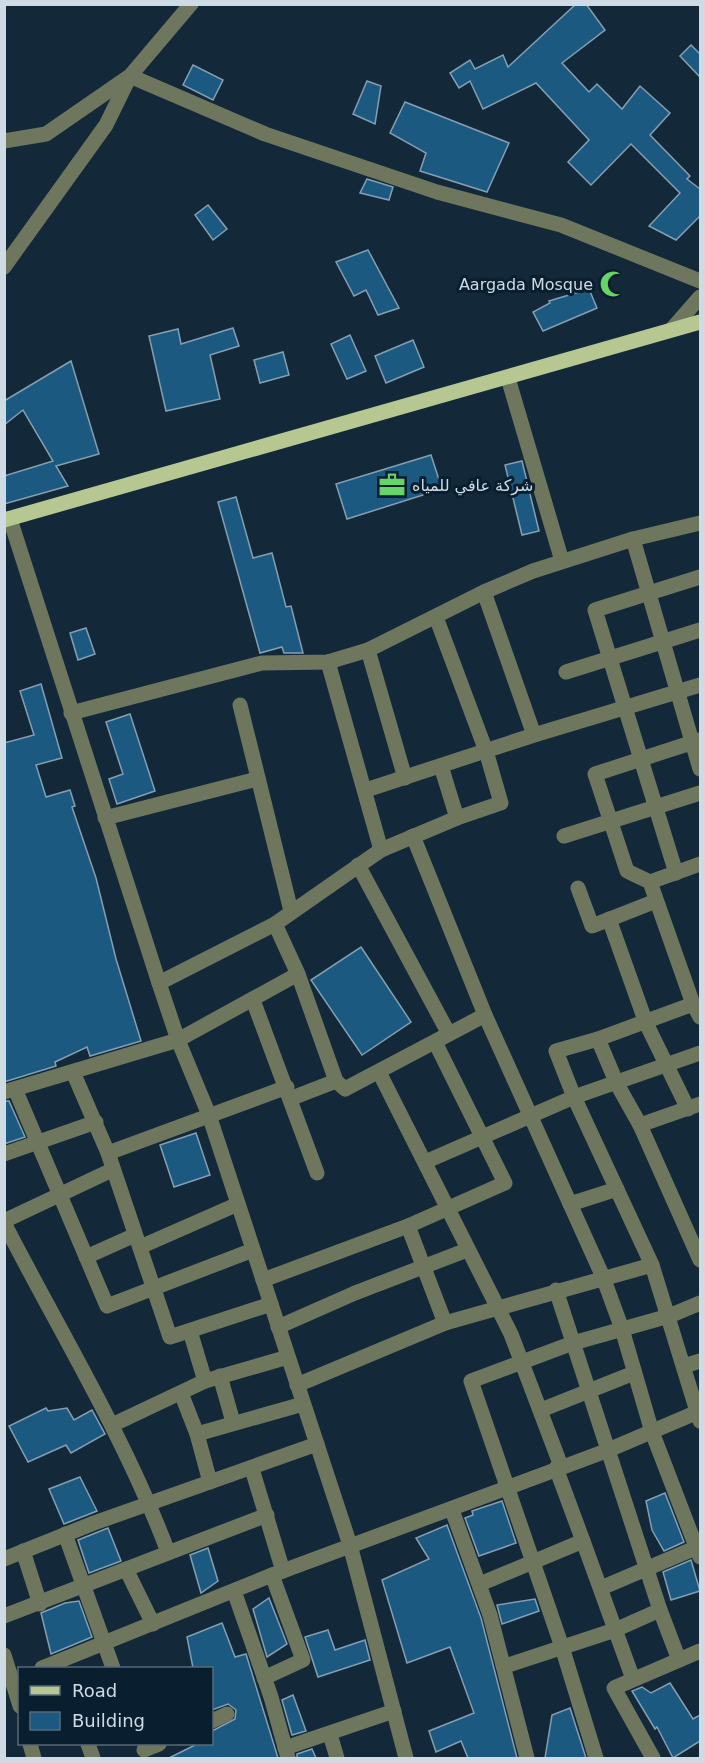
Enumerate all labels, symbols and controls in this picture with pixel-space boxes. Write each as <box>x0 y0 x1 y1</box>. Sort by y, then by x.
mosque icon: Aargada Mosque <box>598 269 628 299</box>
place label: Aargada Mosque <box>459 275 593 294</box>
office icon: شركة عافي للمياه <box>377 470 407 500</box>
place label: شركة عافي للمياه <box>412 476 534 496</box>
legend <box>18 1667 213 1745</box>
text: Road <box>72 1680 117 1701</box>
text: Building <box>72 1710 145 1731</box>

